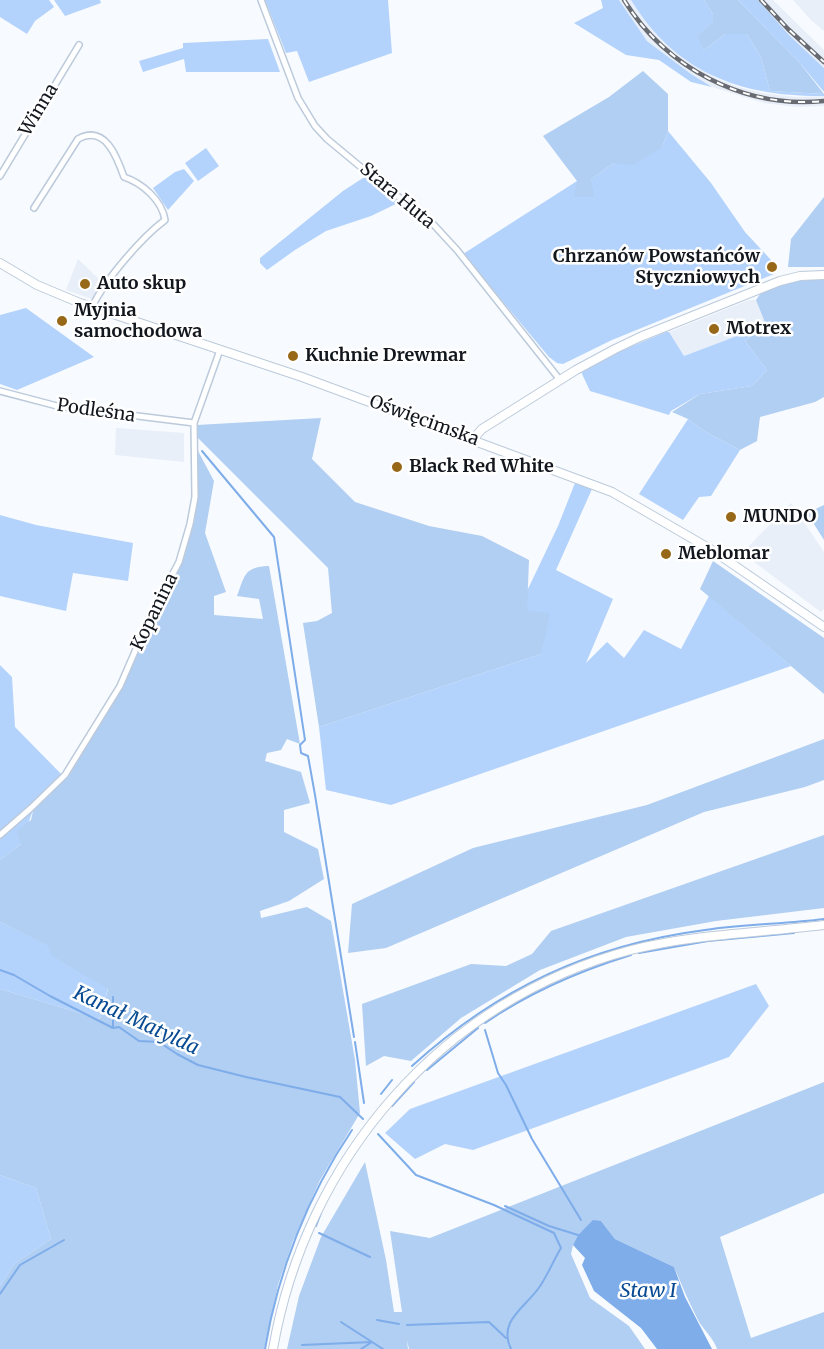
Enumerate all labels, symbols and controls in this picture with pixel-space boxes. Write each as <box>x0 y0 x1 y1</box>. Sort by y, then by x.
street label: Winna <box>15 80 63 140</box>
street label: Stara Huta <box>355 158 439 234</box>
place label: Chrzanów Powstańców Styczniowych <box>553 246 760 288</box>
marker: Chrzanów Powstańców Styczniowych <box>765 260 779 274</box>
place label: Auto skup <box>97 273 186 295</box>
marker: Auto skup <box>78 277 92 291</box>
place label: Myjnia samochodowa <box>74 300 202 342</box>
marker: Myjnia samochodowa <box>55 314 69 328</box>
place label: Motrex <box>726 318 791 340</box>
marker: Motrex <box>707 322 721 336</box>
place label: Kuchnie Drewmar <box>305 345 467 367</box>
marker: Kuchnie Drewmar <box>286 349 300 363</box>
street label: Oświęcimska <box>366 391 482 451</box>
street label: Podleśna <box>56 395 136 427</box>
place label: Black Red White <box>409 456 554 478</box>
marker: Black Red White <box>390 460 404 474</box>
place label: MUNDO <box>743 506 816 528</box>
marker: MUNDO <box>724 510 738 524</box>
place label: Meblomar <box>678 543 770 565</box>
marker: Meblomar <box>659 547 673 561</box>
street label: Kopanina <box>127 570 183 654</box>
water label: Kanał Matylda <box>69 981 203 1061</box>
water label: Staw I <box>620 1279 676 1303</box>

